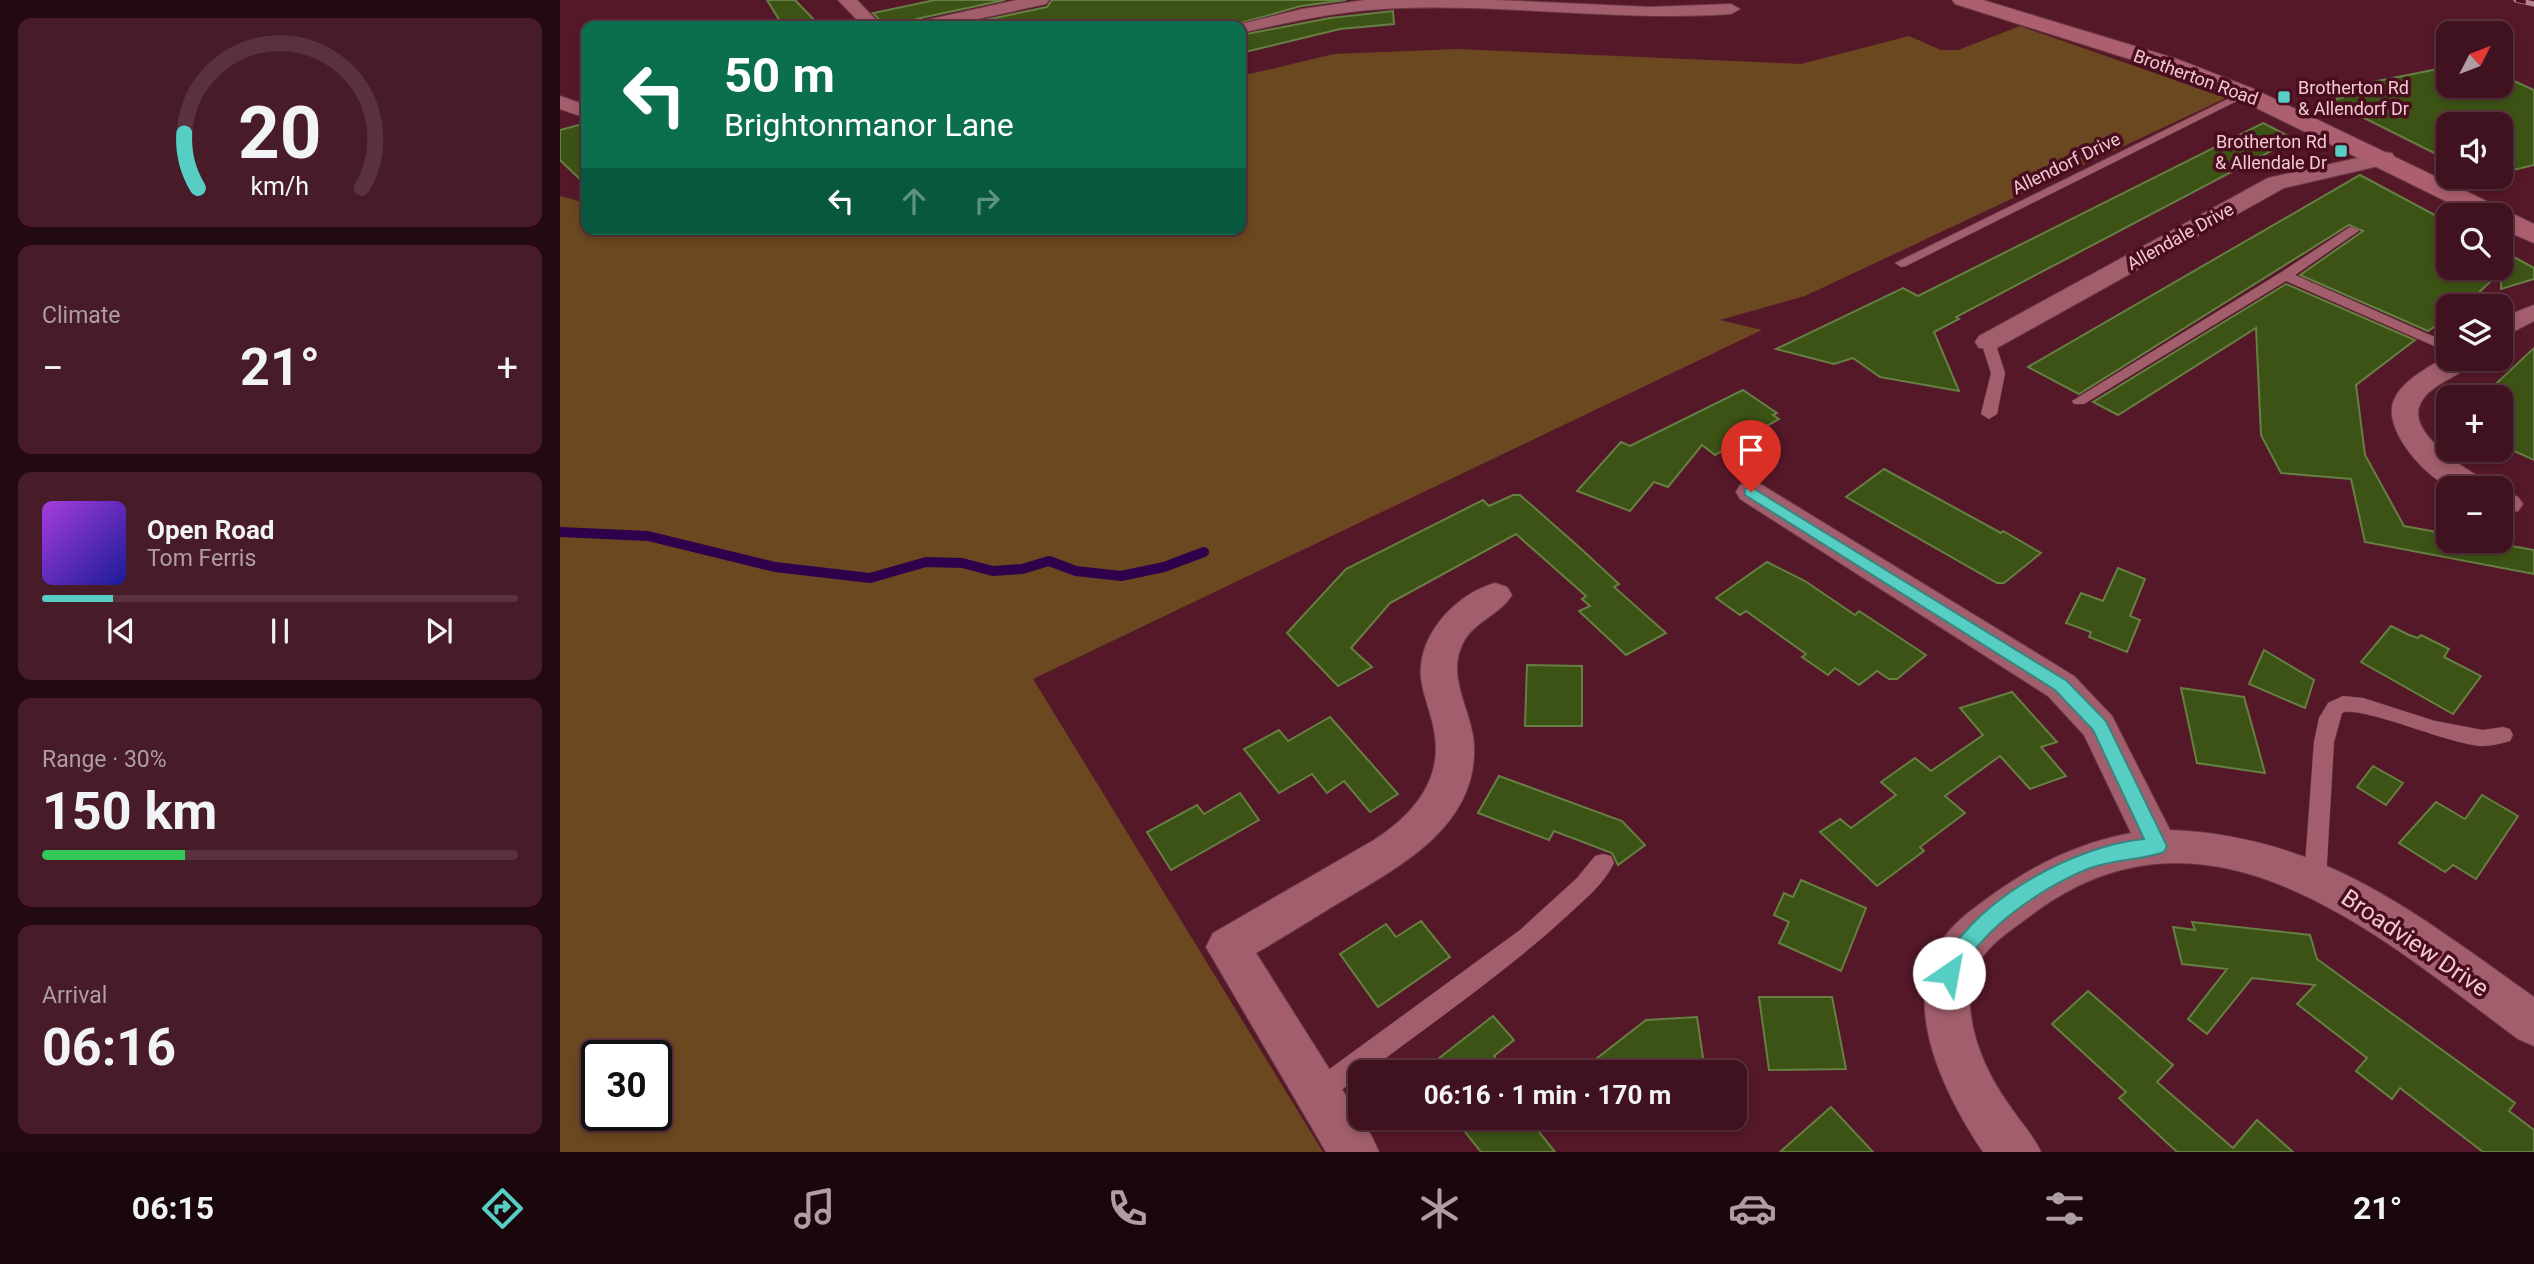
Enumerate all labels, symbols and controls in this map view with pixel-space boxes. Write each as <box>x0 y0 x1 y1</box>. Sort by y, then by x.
north arrow <box>2436 21 2513 98</box>
map controls <box>2436 21 2513 553</box>
street label: Brotherton Road <box>2131 45 2261 109</box>
text: 50 m <box>724 47 835 104</box>
icon: left <box>609 49 700 140</box>
place label: Brotherton Rd & Allendorf Dr <box>2298 77 2409 119</box>
marker: Brotherton Rd & Allendorf Dr <box>2276 89 2292 105</box>
text: 20 <box>238 91 322 177</box>
text: Brightonmanor Lane <box>724 106 1014 144</box>
button: sound <box>2436 112 2513 189</box>
street label: Allendorf Drive <box>2008 128 2124 198</box>
place label: Brotherton Rd & Allendale Dr <box>2215 131 2327 173</box>
marker: Brotherton Rd & Allendale Dr <box>2333 143 2349 159</box>
text: km/h <box>251 172 309 201</box>
icon: left <box>822 182 860 220</box>
icon: ahead <box>895 182 933 220</box>
icon: right <box>968 182 1006 220</box>
street label: Allendale Drive <box>2123 198 2237 274</box>
button: search <box>2436 203 2513 280</box>
button: layers <box>2436 294 2513 371</box>
text: Climate <box>42 302 121 329</box>
text: 21° <box>240 337 320 398</box>
text: − <box>42 346 64 390</box>
text: + <box>496 346 518 390</box>
button: + <box>2436 385 2513 462</box>
pin <box>1721 420 1781 492</box>
icon: arrive <box>1732 431 1770 469</box>
button: − <box>2436 476 2513 553</box>
text: Open Road <box>147 515 275 545</box>
text: Tom Ferris <box>147 545 256 572</box>
icon: previous <box>102 612 140 650</box>
icon: pause <box>261 612 299 650</box>
icon: next <box>420 612 458 650</box>
text: Range · 30% <box>42 746 167 773</box>
text: 150 km <box>42 781 217 842</box>
street label: Broadview Drive <box>2336 884 2494 1002</box>
position arrow <box>1912 936 1986 1010</box>
text: Arrival <box>42 982 107 1009</box>
text: 06:16 <box>42 1017 176 1078</box>
speed limit sign: 30 <box>581 1040 672 1131</box>
text: 06:16 · 1 min · 170 m <box>1424 1080 1671 1110</box>
icon: directions <box>478 1184 527 1233</box>
icon: music <box>790 1184 839 1233</box>
icon: phone <box>1103 1184 1152 1233</box>
icon: climate <box>1415 1184 1464 1233</box>
icon: car <box>1728 1184 1777 1233</box>
icon: filters <box>2040 1184 2089 1233</box>
text: 06:15 <box>132 1189 214 1227</box>
text: 21° <box>2353 1189 2402 1227</box>

